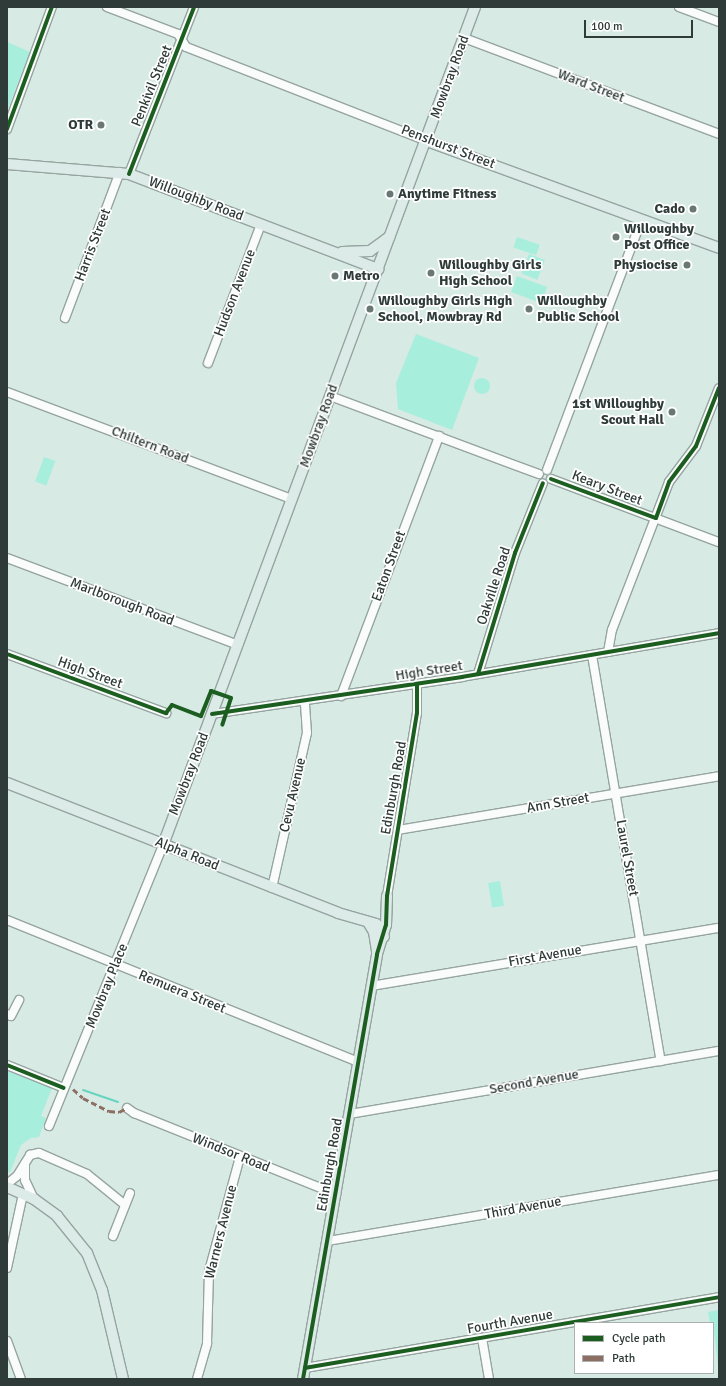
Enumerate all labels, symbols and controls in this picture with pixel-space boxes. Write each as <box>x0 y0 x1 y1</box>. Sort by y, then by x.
scale bar <box>586 12 695 38</box>
text: 100 m <box>591 19 623 34</box>
street label: Mowbray Road <box>427 33 473 121</box>
street label: Penkivil Street <box>128 43 176 129</box>
street label: Ward Street <box>555 66 627 106</box>
place label: OTR <box>68 117 93 133</box>
marker: OTR <box>96 120 106 130</box>
street label: Penshurst Street <box>399 121 497 173</box>
street label: Willoughby Road <box>146 173 246 225</box>
place label: Anytime Fitness <box>398 186 496 202</box>
marker: Anytime Fitness <box>385 189 395 199</box>
place label: Cado <box>655 201 685 217</box>
marker: Cado <box>688 204 698 214</box>
street label: Harris Street <box>71 206 115 284</box>
place label: Willoughby Post Office <box>624 221 694 254</box>
marker: Willoughby Post Office <box>611 232 621 242</box>
street label: Hudson Avenue <box>211 247 259 339</box>
place label: Willoughby Girls High School <box>439 257 541 290</box>
place label: Physiocise <box>613 257 678 273</box>
marker: Physiocise <box>681 259 693 271</box>
place label: Metro <box>343 268 380 284</box>
marker: Willoughby Girls High School <box>426 268 436 278</box>
marker: Metro <box>330 271 340 281</box>
place label: Willoughby Girls High School, Mowbray Rd <box>378 293 512 326</box>
place label: Willoughby Public School <box>537 293 619 326</box>
marker: Willoughby Girls High School, Mowbray Rd <box>365 304 375 314</box>
marker: Willoughby Public School <box>524 304 534 314</box>
street label: Mowbray Road <box>296 382 342 470</box>
place label: 1st Willoughby Scout Hall <box>572 396 664 428</box>
marker: 1st Willoughby Scout Hall <box>667 407 677 417</box>
street label: Chiltern Road <box>109 423 191 467</box>
street label: Keary Street <box>570 467 644 509</box>
street label: Eaton Street <box>368 528 410 604</box>
street label: Oakville Road <box>473 545 515 627</box>
street label: Marlborough Road <box>68 574 176 630</box>
street label: High Street <box>55 654 125 692</box>
street label: High Street <box>394 657 464 685</box>
street label: Mowbray Road <box>165 730 213 818</box>
street label: Edinburgh Road <box>378 740 410 836</box>
street label: Cevu Avenue <box>276 756 310 834</box>
street label: Ann Street <box>525 789 591 817</box>
street label: Laurel Street <box>612 818 642 898</box>
street label: Alpha Road <box>152 834 222 874</box>
street label: Mowbray Place <box>82 941 132 1031</box>
street label: First Avenue <box>507 941 583 971</box>
street label: Remuera Street <box>136 967 228 1017</box>
street label: Second Avenue <box>488 1066 580 1098</box>
street label: Edinburgh Road <box>314 1117 346 1213</box>
street label: Windsor Road <box>190 1130 272 1176</box>
street label: Warners Avenue <box>201 1183 241 1281</box>
street label: Third Avenue <box>483 1193 563 1223</box>
street label: Fourth Avenue <box>466 1306 554 1338</box>
legend <box>574 1322 714 1374</box>
text: Cycle path <box>612 1331 665 1346</box>
text: Path <box>612 1351 635 1366</box>

